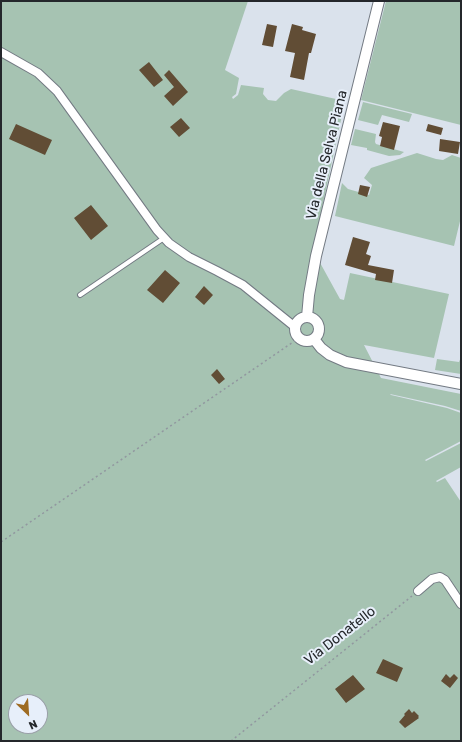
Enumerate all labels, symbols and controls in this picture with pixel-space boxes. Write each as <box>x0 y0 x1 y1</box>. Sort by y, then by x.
street label: Via della Selva Piana <box>303 89 351 221</box>
street label: Via Donatello <box>301 603 379 669</box>
north arrow <box>8 694 48 734</box>
text: N <box>27 717 39 732</box>

